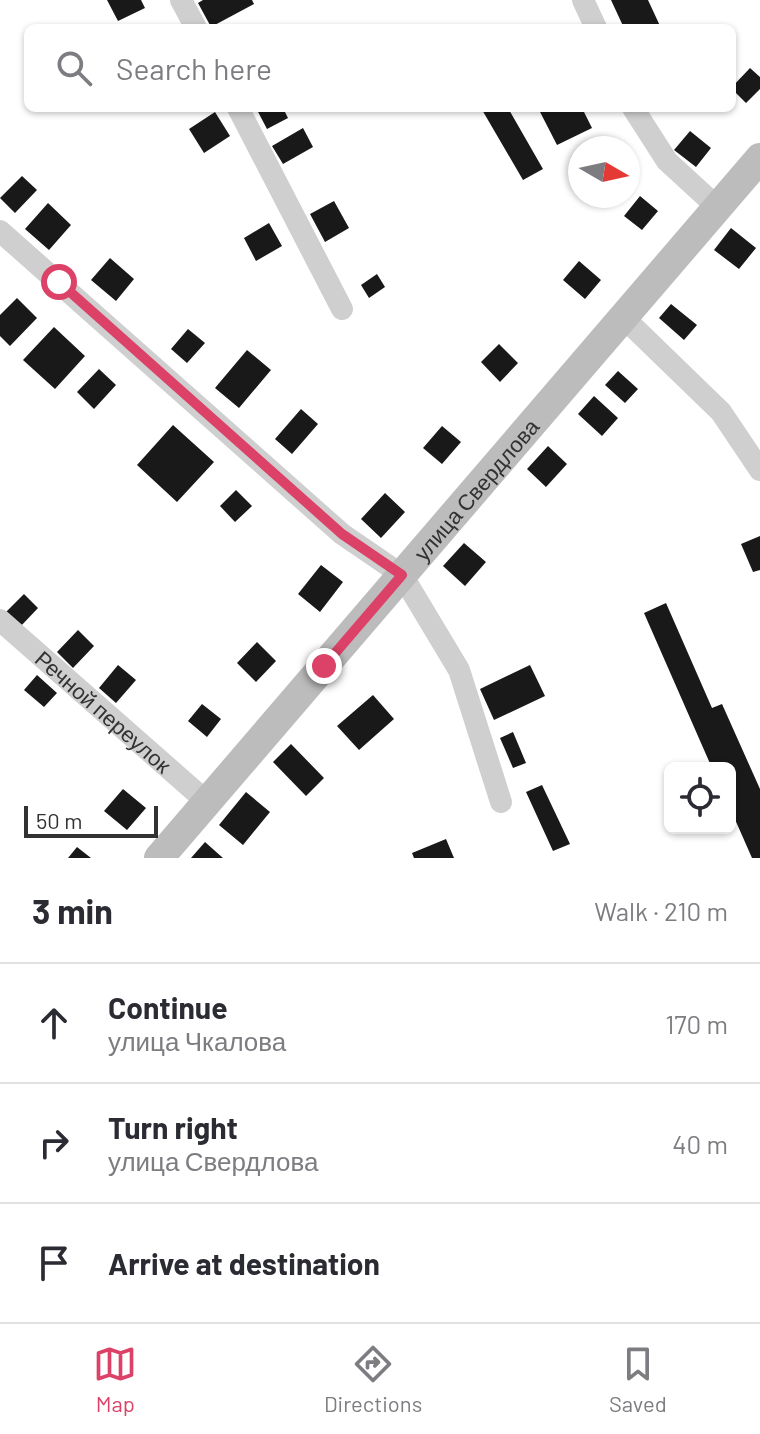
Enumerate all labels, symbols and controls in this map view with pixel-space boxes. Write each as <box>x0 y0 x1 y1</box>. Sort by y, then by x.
search box <box>24 24 736 112</box>
icon: search <box>52 46 96 90</box>
text: Search here <box>116 50 272 86</box>
north arrow <box>568 136 640 208</box>
route start <box>41 264 77 300</box>
street label: улица Свердлова <box>408 413 544 566</box>
street label: Речной переулок <box>31 645 177 778</box>
route end <box>306 648 342 684</box>
map controls <box>664 762 736 834</box>
button: locate <box>664 762 736 834</box>
scale bar <box>24 802 158 838</box>
text: 50 m <box>36 807 82 833</box>
text: 3 min <box>32 890 113 931</box>
text: Walk · 210 m <box>594 895 728 926</box>
text: Continue <box>108 989 228 1025</box>
icon: ahead <box>32 1001 76 1045</box>
text: 170 m <box>665 1008 728 1039</box>
text: улица Чкалова <box>108 1025 286 1056</box>
text: Turn right <box>108 1109 238 1145</box>
icon: right <box>32 1121 76 1165</box>
text: 40 m <box>672 1128 728 1159</box>
text: улица Свердлова <box>108 1145 318 1176</box>
icon: arrive <box>32 1241 76 1285</box>
text: Arrive at destination <box>108 1245 380 1281</box>
tab: Map <box>93 1342 137 1416</box>
tab: Directions <box>324 1342 422 1416</box>
tab: Saved <box>609 1342 667 1416</box>

